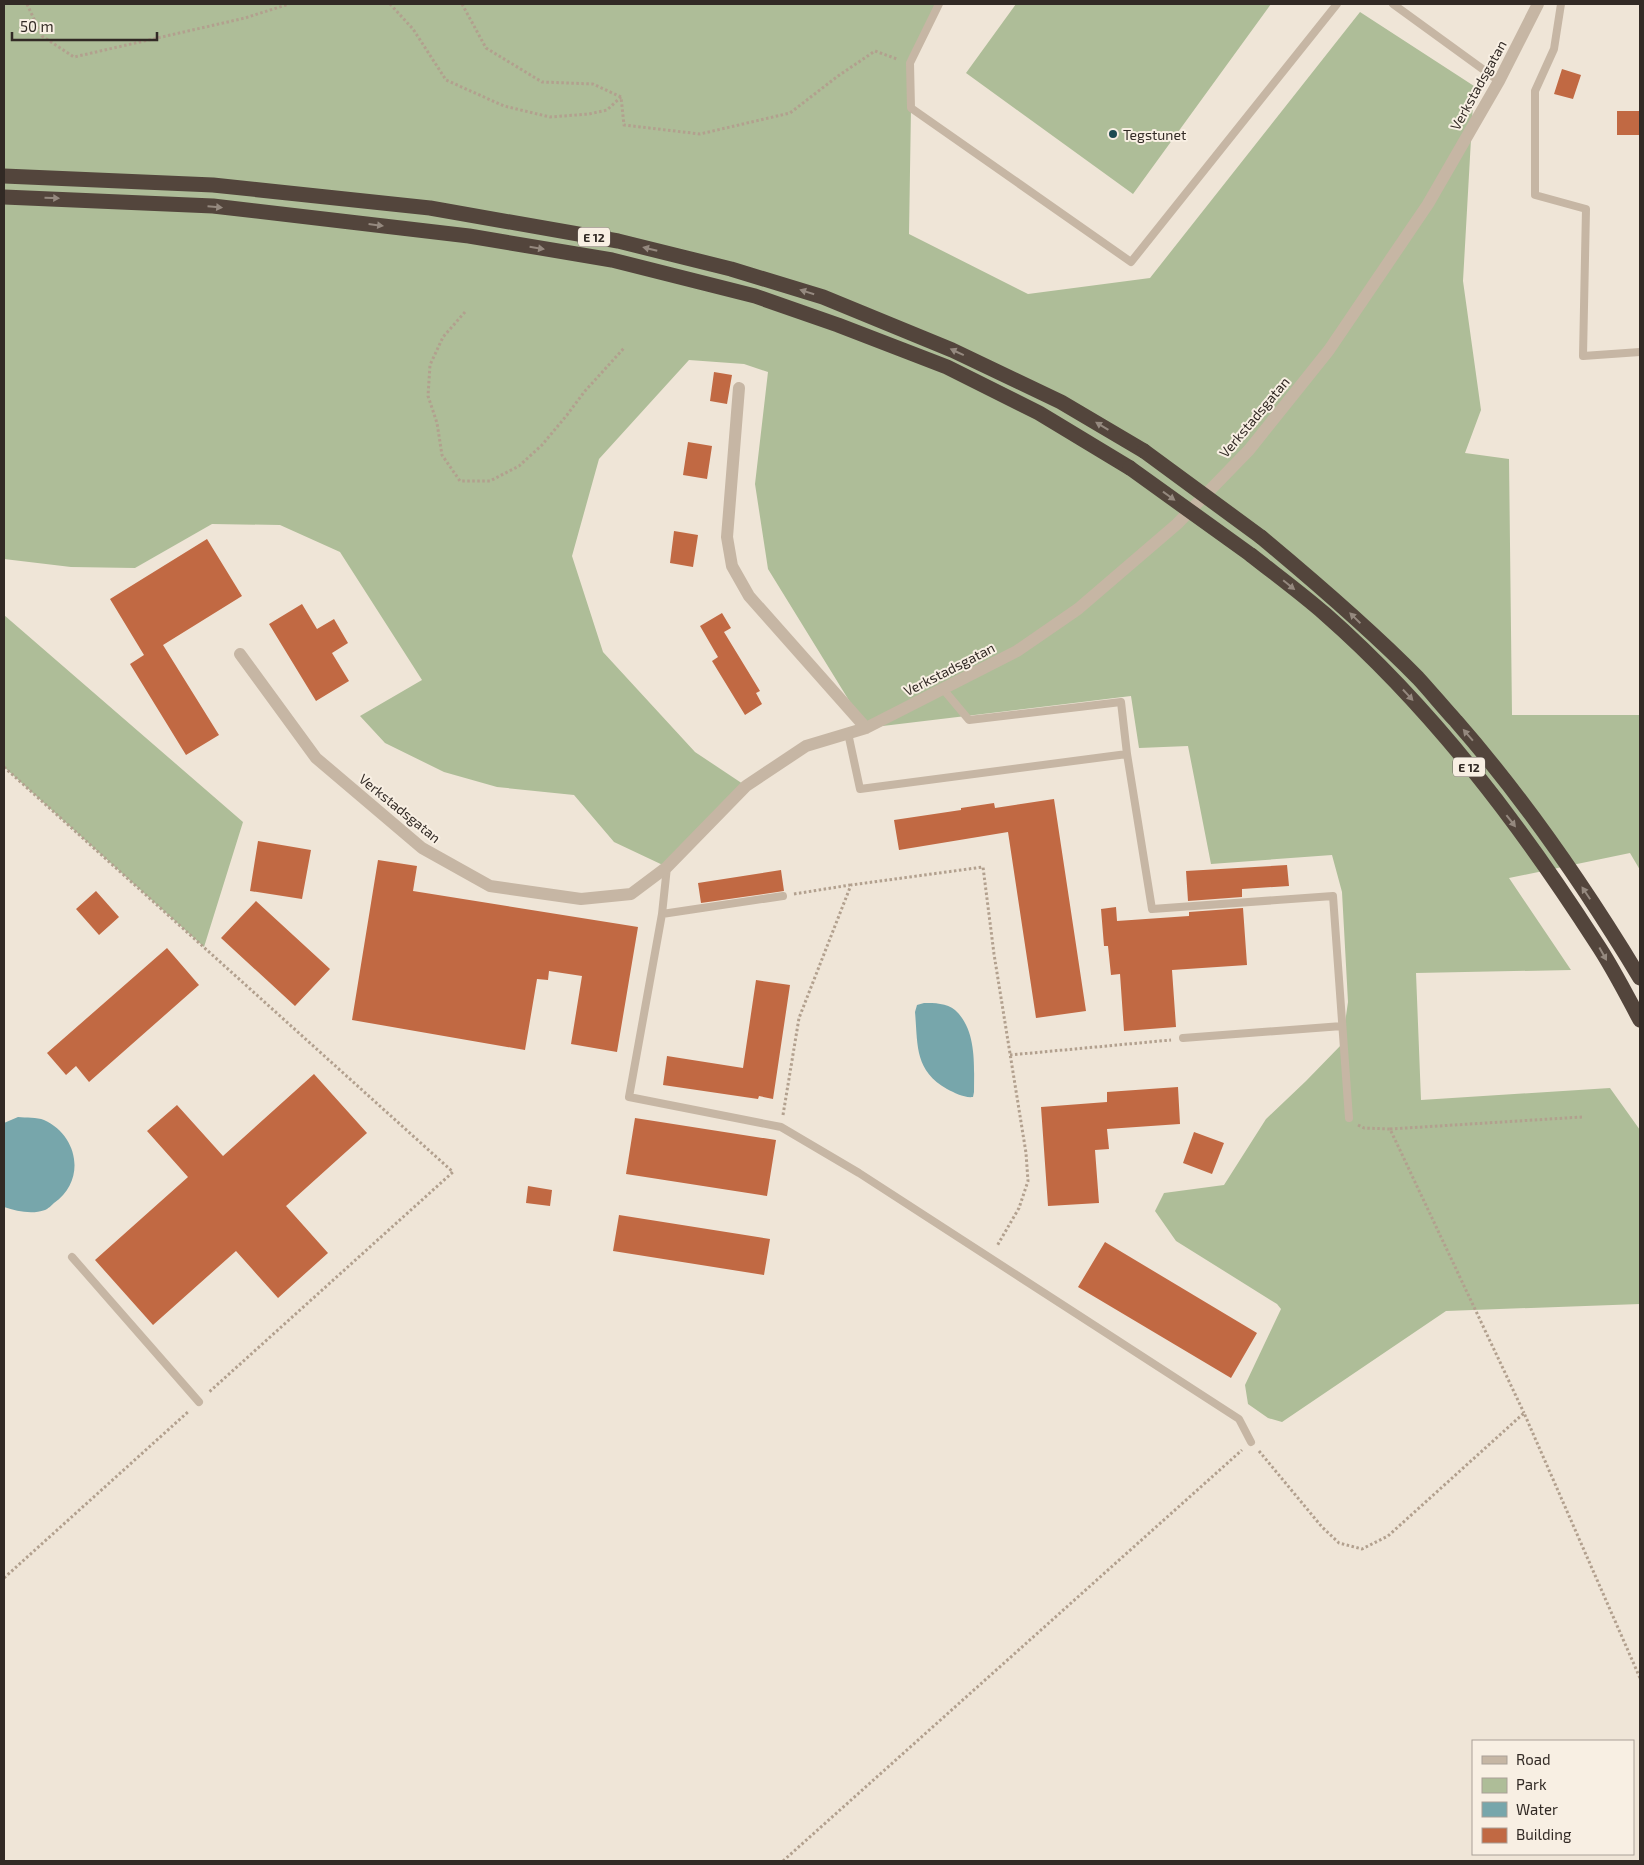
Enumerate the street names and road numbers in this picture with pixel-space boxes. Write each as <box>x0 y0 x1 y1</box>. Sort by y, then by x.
street label: Verkstadsgatan <box>1446 37 1510 133</box>
road number: E 12 <box>578 228 610 246</box>
street label: Verkstadsgatan <box>1215 373 1293 461</box>
street label: Verkstadsgatan <box>901 639 997 699</box>
road number: E 12 <box>1453 758 1485 776</box>
street label: Verkstadsgatan <box>356 770 444 846</box>

